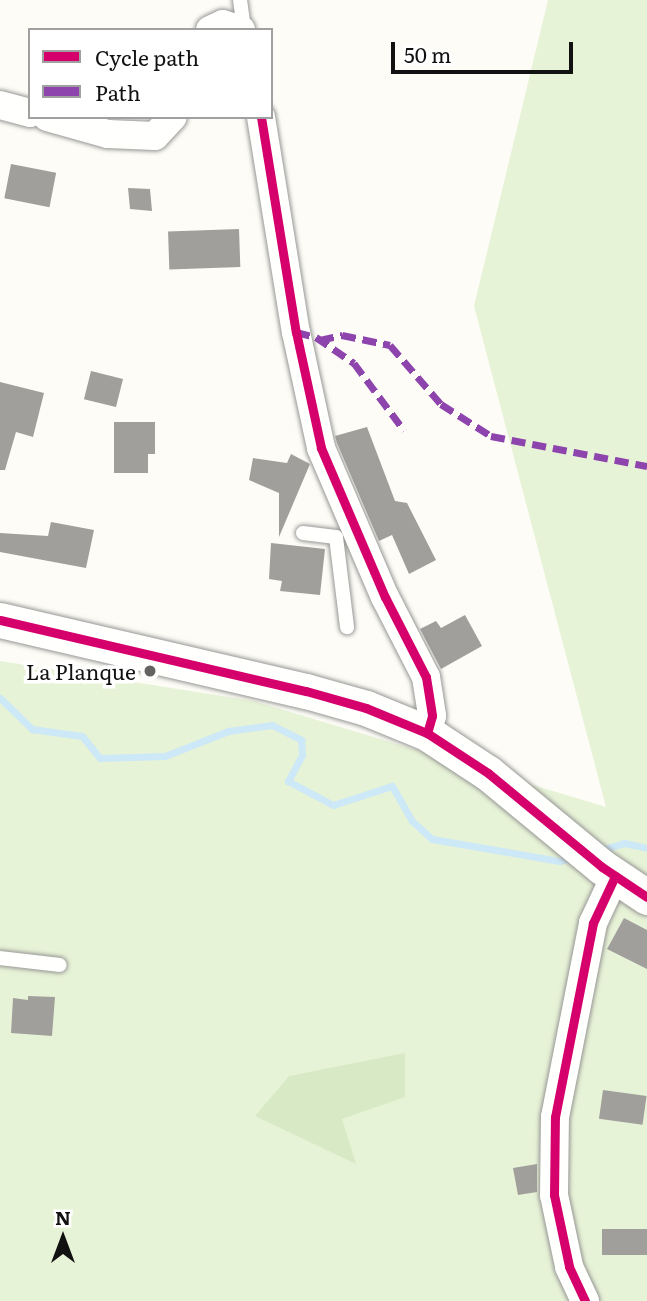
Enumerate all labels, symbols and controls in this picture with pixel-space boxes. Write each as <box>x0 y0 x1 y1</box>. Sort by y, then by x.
legend <box>28 28 273 119</box>
scale bar <box>395 28 577 72</box>
text: 50 m <box>404 38 451 69</box>
text: Cycle path <box>95 41 199 72</box>
text: Path <box>95 76 141 107</box>
place label: La Planque <box>26 658 136 684</box>
marker: La Planque <box>142 663 158 679</box>
north arrow <box>28 1203 98 1273</box>
text: N <box>55 1203 71 1231</box>

